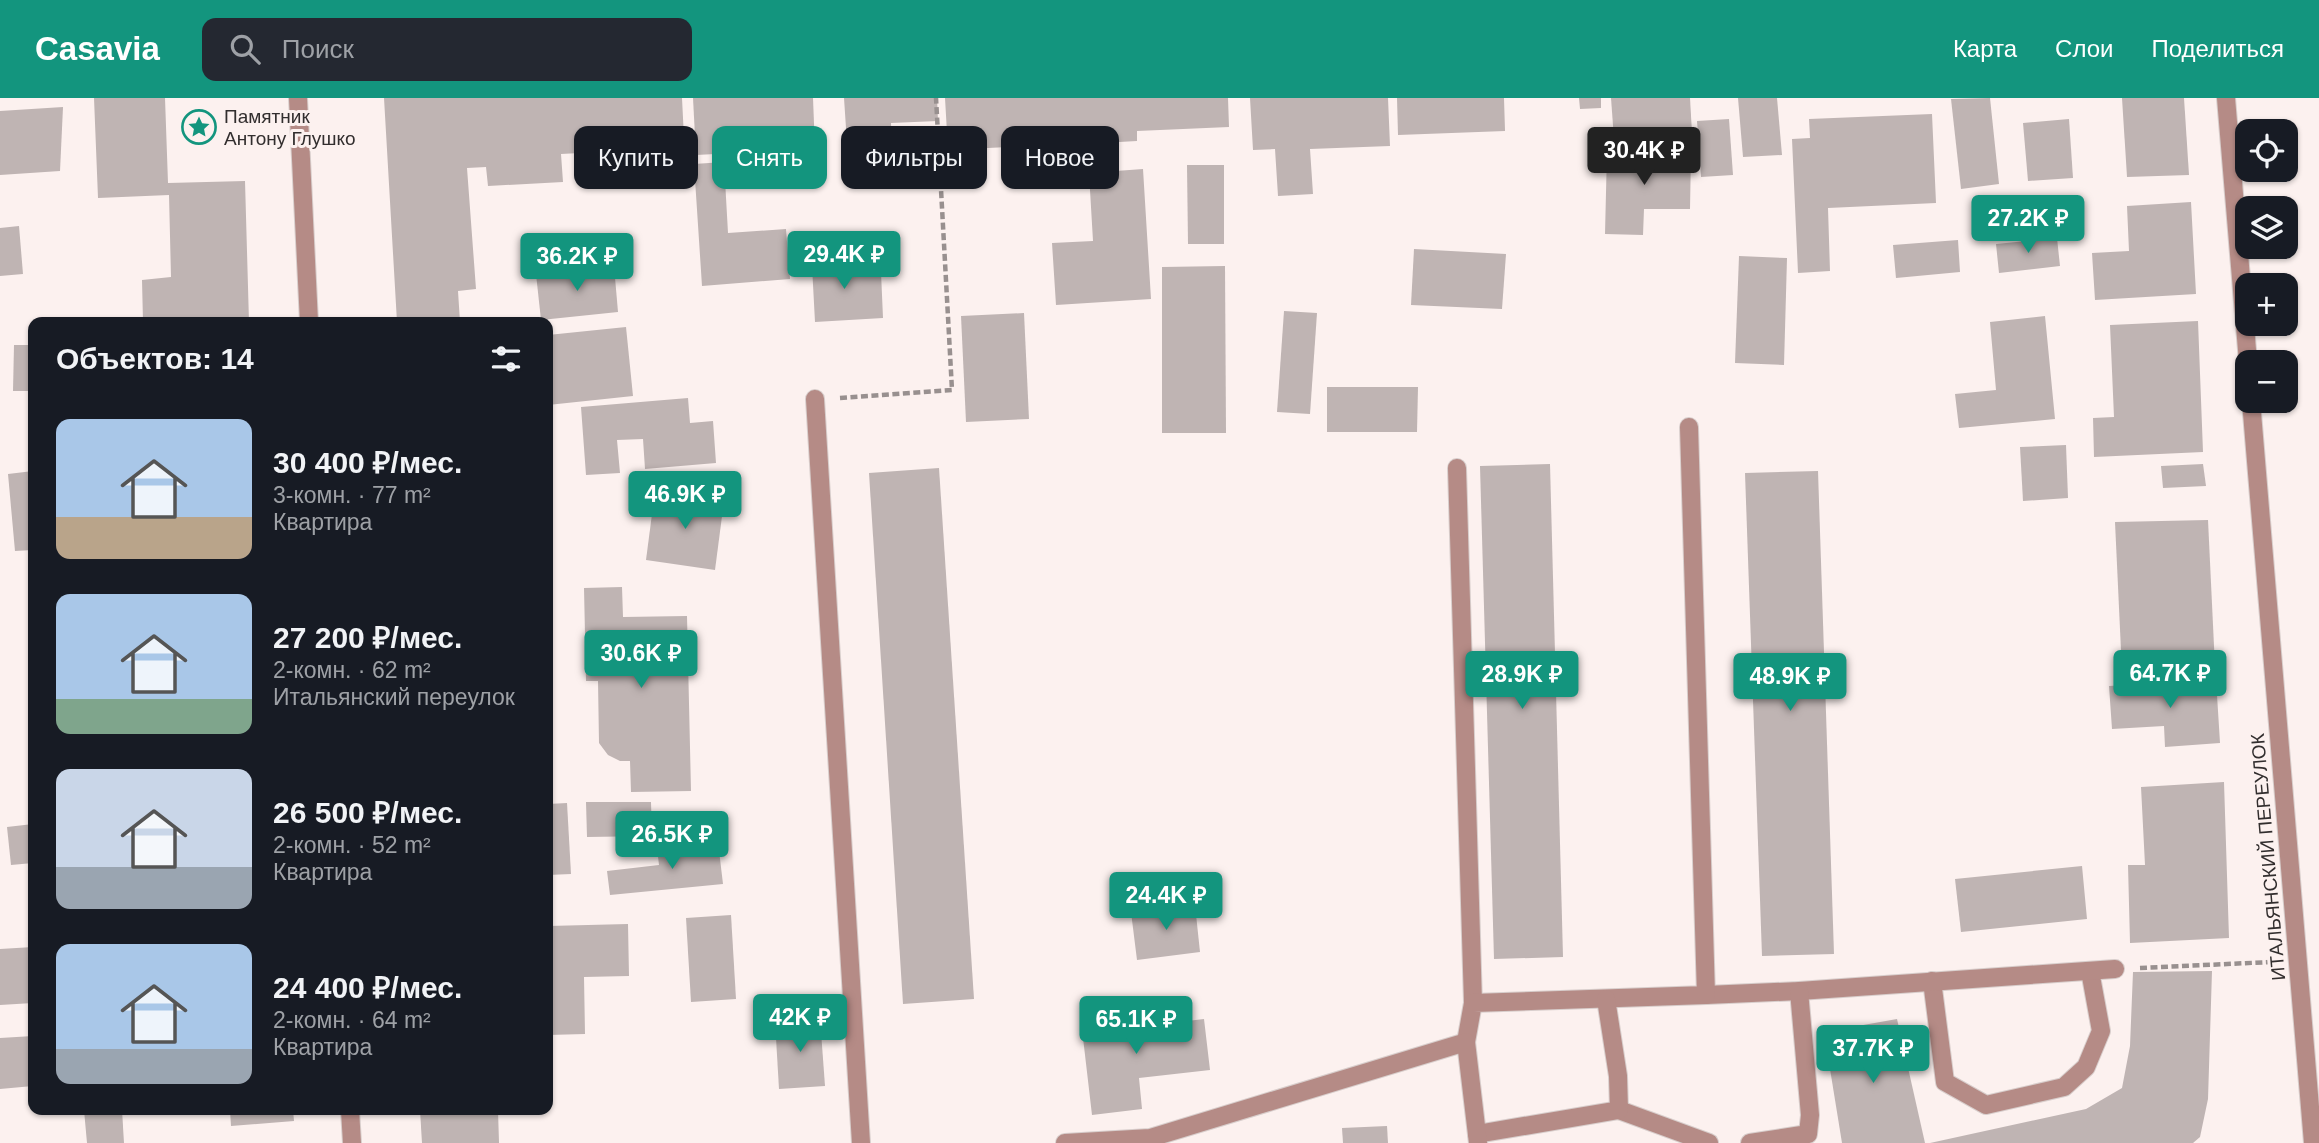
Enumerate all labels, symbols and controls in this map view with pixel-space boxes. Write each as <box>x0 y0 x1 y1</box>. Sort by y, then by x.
search box <box>202 18 692 81</box>
text: Casavia <box>35 30 160 67</box>
icon: search <box>226 30 264 68</box>
text: Поиск <box>282 34 354 64</box>
text: Карта <box>1953 35 2017 62</box>
text: Слои <box>2055 35 2113 62</box>
text: Поделиться <box>2151 35 2284 62</box>
place label: Памятник Антону Глушко <box>224 106 356 149</box>
place icon: Памятник Антону Глушко <box>180 108 218 146</box>
map controls <box>2235 119 2298 413</box>
button: locate <box>2235 119 2298 182</box>
chip: Купить <box>574 126 698 189</box>
chip: Снять <box>712 126 827 189</box>
chip: Фильтры <box>841 126 987 189</box>
chip: Новое <box>1001 126 1119 189</box>
pin: 30.4K ₽ <box>1579 127 1709 187</box>
text: 30.4K ₽ <box>1603 137 1685 163</box>
pin: 27.2K ₽ <box>1963 195 2093 255</box>
button: layers <box>2235 196 2298 259</box>
text: 27.2K ₽ <box>1987 205 2069 231</box>
pin: 29.4K ₽ <box>779 232 909 291</box>
pin: 36.2K ₽ <box>512 234 642 293</box>
text: 29.4K ₽ <box>803 241 885 267</box>
text: 36.2K ₽ <box>536 243 618 269</box>
button: + <box>2235 273 2298 336</box>
icon: filters <box>487 340 525 378</box>
text: Объектов: 14 <box>56 342 254 375</box>
button: − <box>2235 350 2298 413</box>
text: 30 400 ₽/мес. <box>273 446 462 479</box>
icon: home <box>112 447 196 531</box>
pin: 46.9K ₽ <box>620 472 750 531</box>
text: 46.9K ₽ <box>644 481 726 507</box>
text: 3-комн. · 77 m² <box>273 482 431 508</box>
text: Квартира <box>273 509 372 535</box>
text: 27 200 ₽/мес. <box>273 621 462 654</box>
icon: home <box>112 622 196 706</box>
pin: 30.6K ₽ <box>576 630 706 690</box>
text: 30.6K ₽ <box>600 640 682 666</box>
pin: 64.7K ₽ <box>2105 650 2235 710</box>
pin: 28.9K ₽ <box>1457 652 1587 711</box>
pin: 48.9K ₽ <box>1725 654 1855 713</box>
text: 2-комн. · 62 m² <box>273 657 431 683</box>
text: 64.7K ₽ <box>2129 660 2211 686</box>
text: 28.9K ₽ <box>1481 661 1563 687</box>
text: 48.9K ₽ <box>1749 663 1831 689</box>
text: Итальянский переулок <box>273 684 515 710</box>
street label: ИТАЛЬЯНСКИЙ ПЕРЕУЛОК <box>2247 733 2289 981</box>
text: 26 500 ₽/мес. <box>273 796 462 829</box>
icon: home <box>112 797 196 881</box>
pin: 26.5K ₽ <box>607 812 737 871</box>
text: 26.5K ₽ <box>631 821 713 847</box>
text: 2-комн. · 52 m² <box>273 832 431 858</box>
text: Квартира <box>273 859 372 885</box>
pin: 24.4K ₽ <box>1101 872 1231 932</box>
text: 24.4K ₽ <box>1125 882 1207 908</box>
text: 24 400 ₽/мес. <box>273 971 462 1004</box>
icon: home <box>112 972 196 1056</box>
pin: 42K ₽ <box>751 995 849 1054</box>
pin: 65.1K ₽ <box>1071 996 1201 1056</box>
text: 42K ₽ <box>769 1004 831 1030</box>
text: 65.1K ₽ <box>1095 1006 1177 1032</box>
text: 2-комн. · 64 m² <box>273 1007 431 1033</box>
pin: 37.7K ₽ <box>1808 1026 1938 1085</box>
text: Квартира <box>273 1034 372 1060</box>
text: 37.7K ₽ <box>1832 1035 1914 1061</box>

